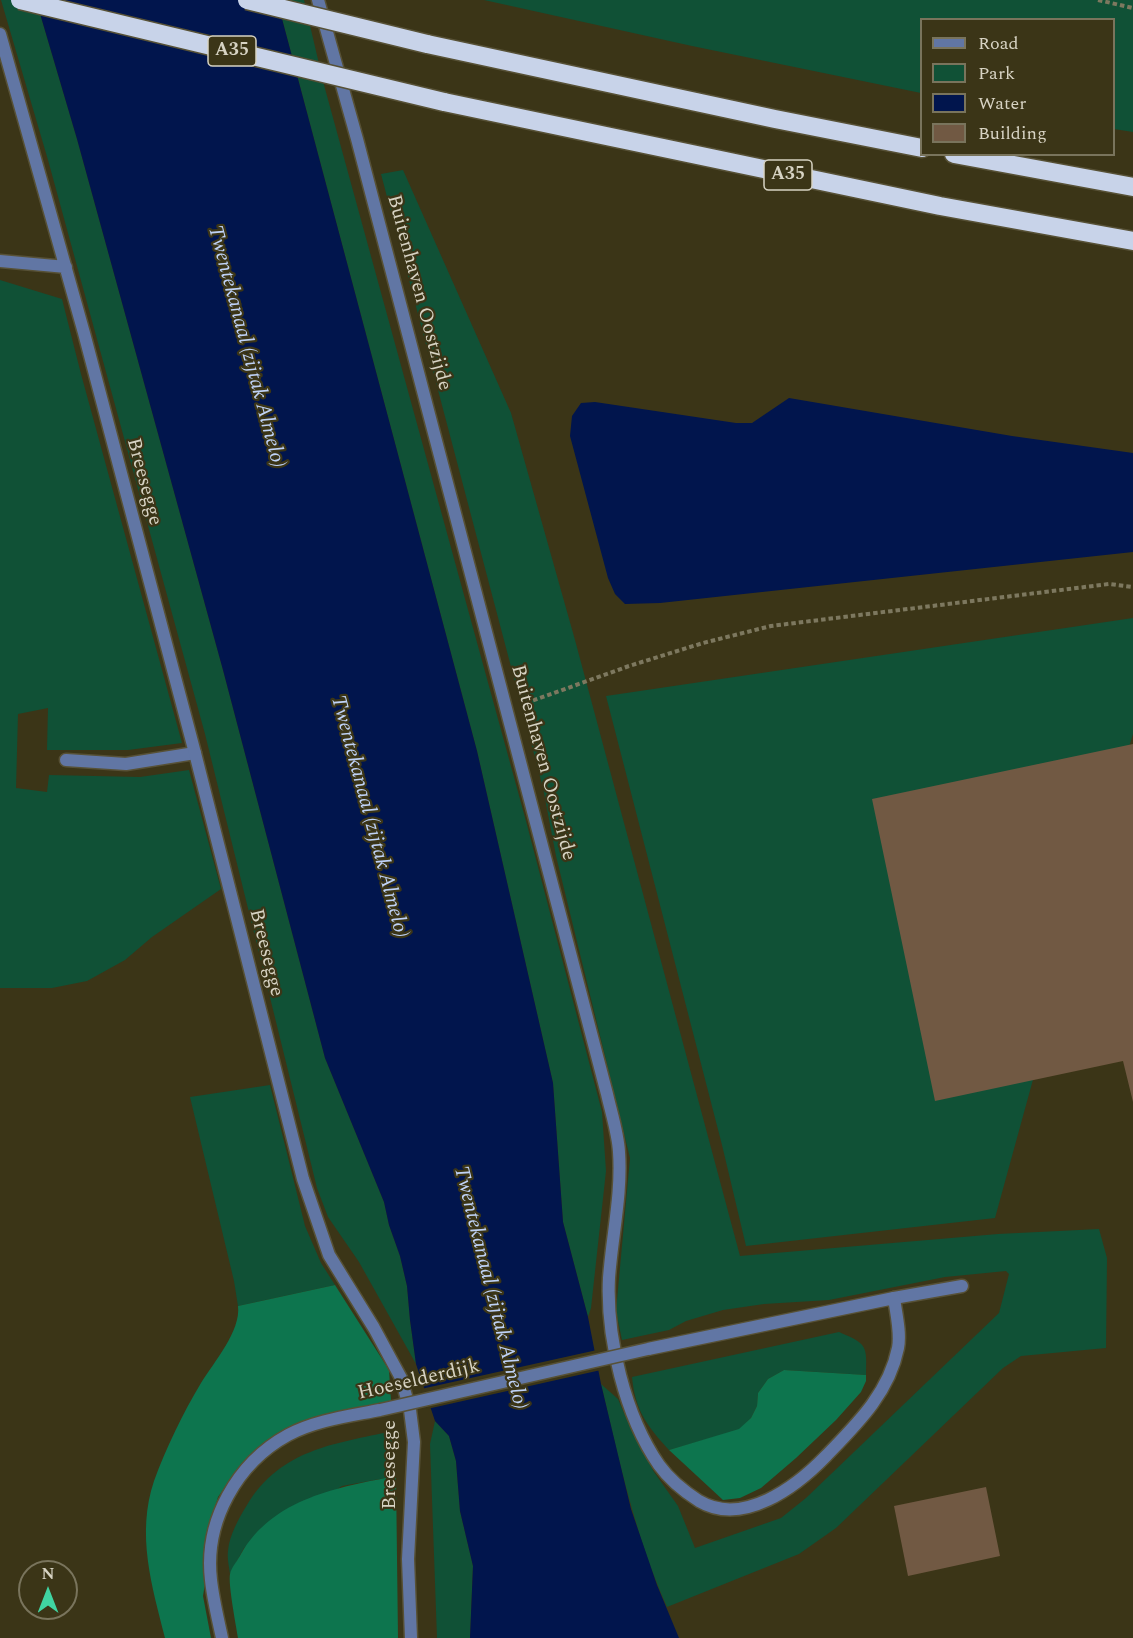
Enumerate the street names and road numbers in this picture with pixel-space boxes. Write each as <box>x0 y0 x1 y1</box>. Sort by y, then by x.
road number: A35 <box>208 36 256 66</box>
road number: A35 <box>764 160 812 190</box>
street label: Buitenhaven Oostzijde <box>380 192 456 394</box>
street label: Breesegge <box>120 436 166 528</box>
street label: Buitenhaven Oostzijde <box>504 662 580 864</box>
street label: Breesegge <box>243 907 287 999</box>
street label: Hoeselderdijk <box>356 1355 482 1407</box>
street label: Breesegge <box>379 1420 403 1510</box>

